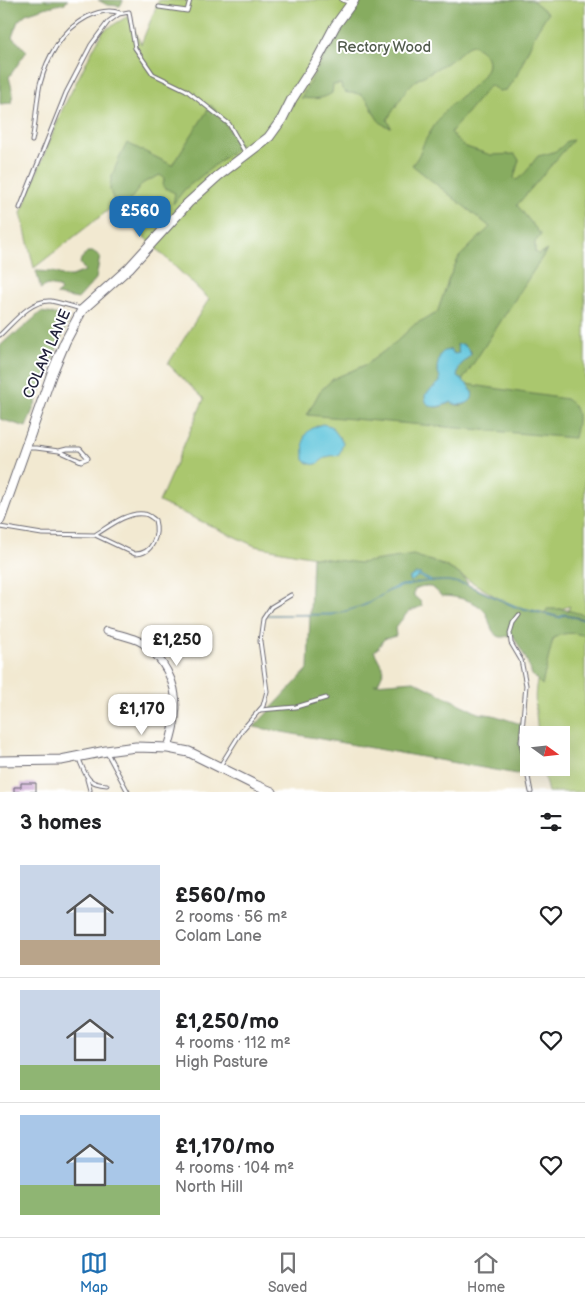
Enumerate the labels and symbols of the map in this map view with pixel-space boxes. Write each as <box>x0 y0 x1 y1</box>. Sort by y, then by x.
park label: Rectory Wood <box>337 38 431 57</box>
pin: £560 <box>110 196 170 238</box>
street label: COLAM LANE <box>19 306 75 402</box>
pin: £1,250 <box>136 624 218 667</box>
pin: £1,170 <box>101 694 183 736</box>
north arrow <box>520 726 570 776</box>

